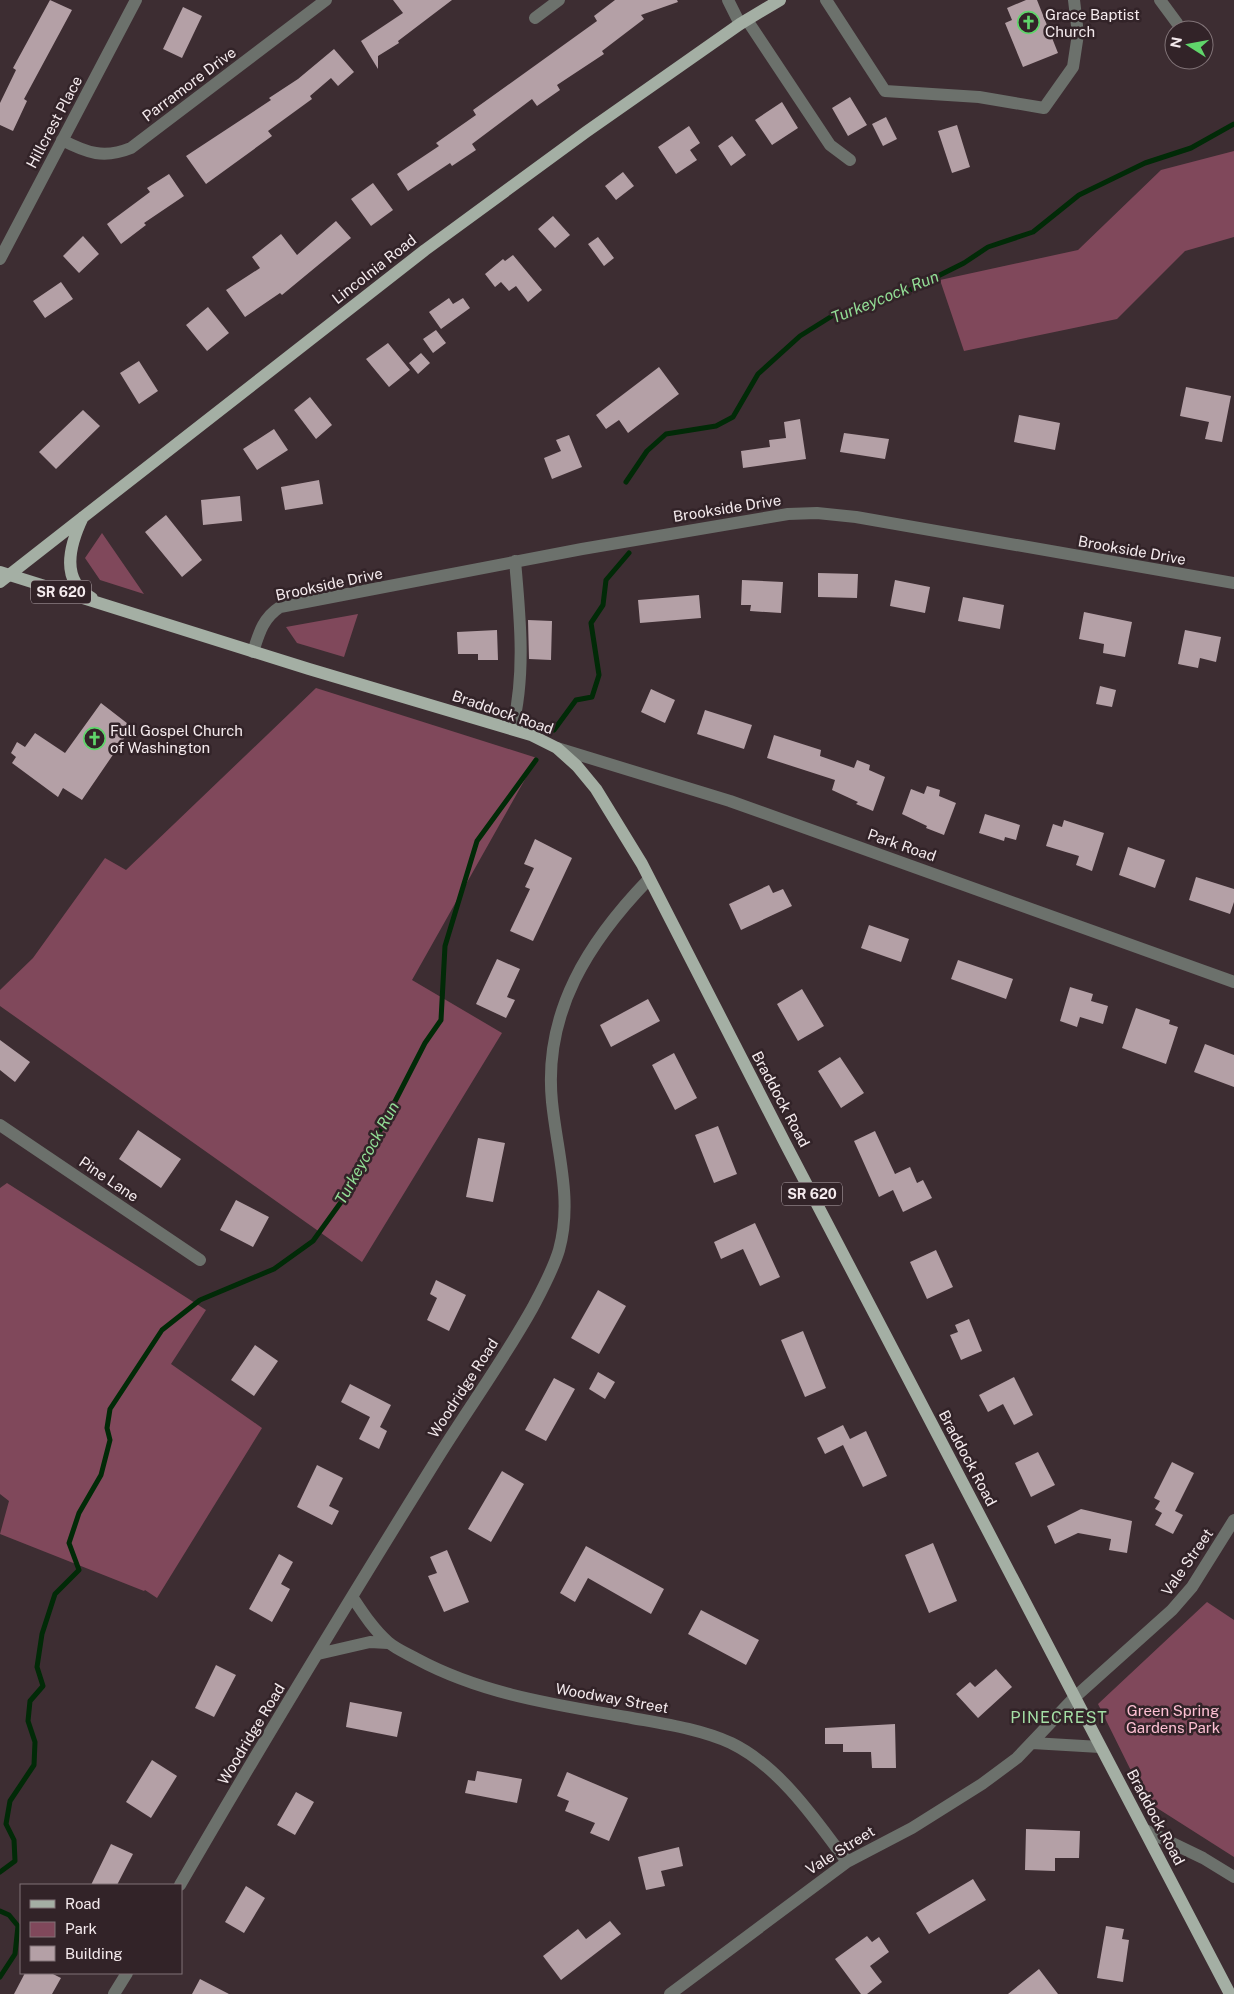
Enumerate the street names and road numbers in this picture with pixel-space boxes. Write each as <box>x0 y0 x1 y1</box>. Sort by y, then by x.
street label: Parramore Drive <box>139 43 239 125</box>
street label: Hillcrest Place <box>23 73 85 171</box>
street label: Lincolnia Road <box>329 231 419 307</box>
street label: Brookside Drive <box>672 491 782 525</box>
street label: Brookside Drive <box>1077 532 1187 568</box>
street label: Brookside Drive <box>274 564 384 604</box>
road number: SR 620 <box>31 580 91 604</box>
street label: Braddock Road <box>450 687 556 737</box>
street label: Park Road <box>866 825 938 865</box>
street label: Braddock Road <box>749 1048 813 1150</box>
street label: Pine Lane <box>76 1153 142 1205</box>
road number: SR 620 <box>782 1182 842 1206</box>
street label: Woodridge Road <box>425 1335 501 1441</box>
street label: Braddock Road <box>936 1407 1000 1509</box>
street label: Vale Street <box>1158 1525 1216 1599</box>
street label: Woodridge Road <box>214 1680 288 1788</box>
street label: Woodway Street <box>554 1680 670 1716</box>
street label: Braddock Road <box>1124 1766 1188 1868</box>
street label: Vale Street <box>803 1822 878 1878</box>

